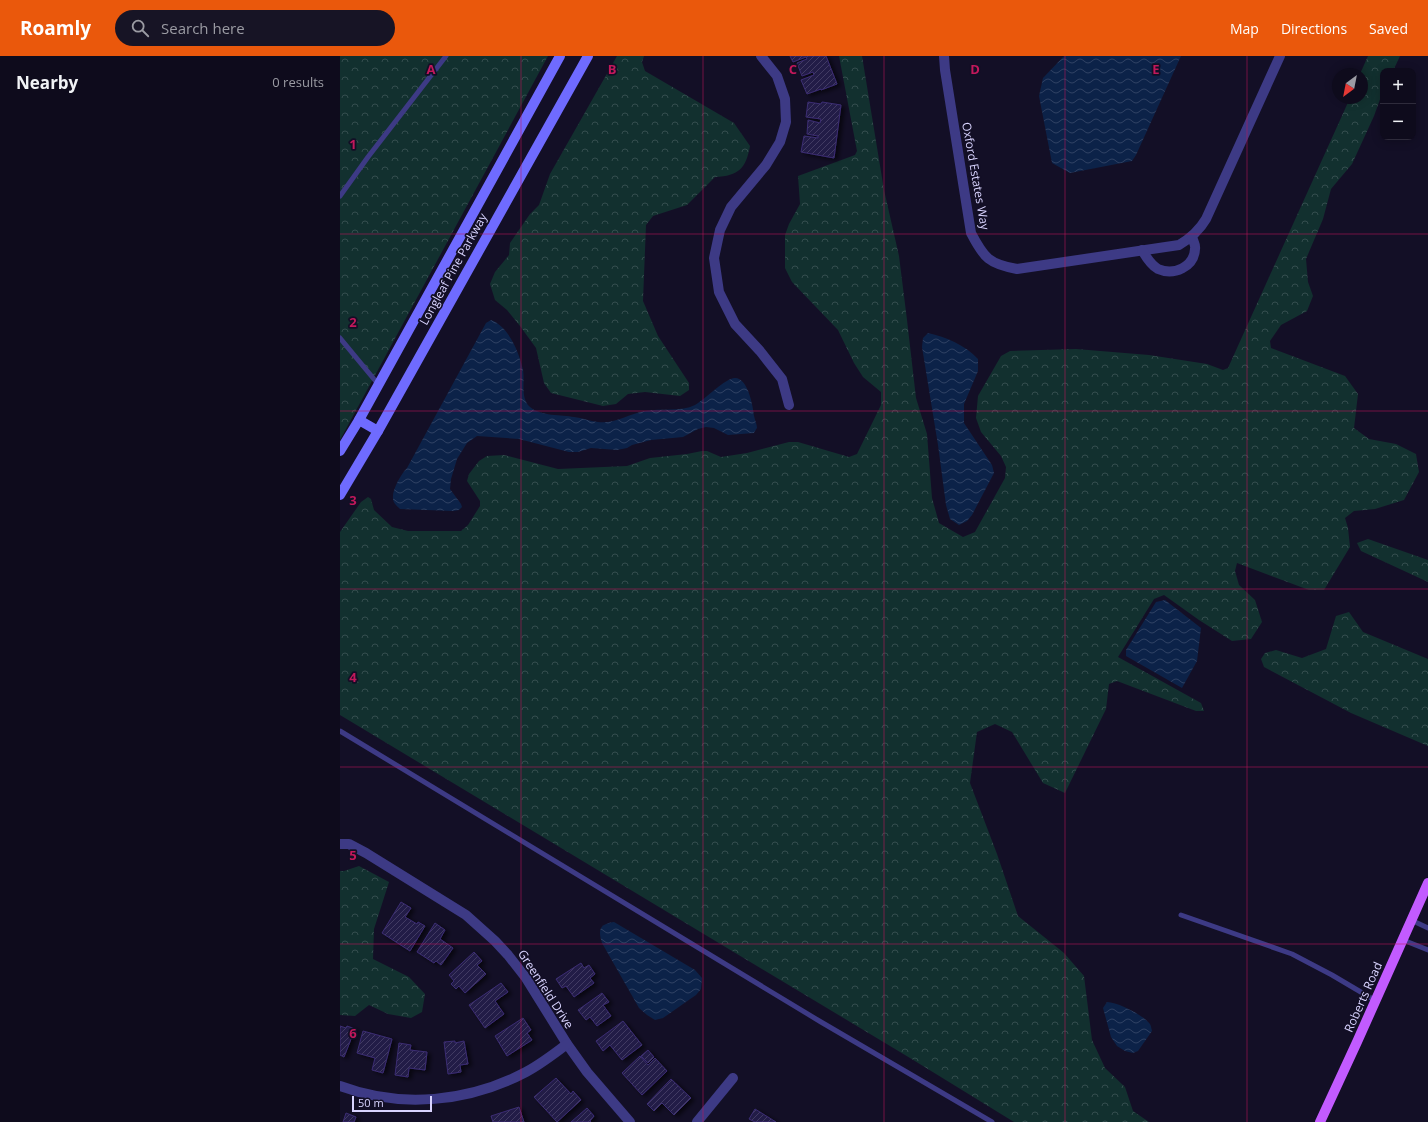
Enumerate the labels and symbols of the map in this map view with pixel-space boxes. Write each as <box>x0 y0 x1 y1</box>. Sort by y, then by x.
text: A <box>427 60 436 78</box>
text: B <box>608 60 617 78</box>
text: C <box>789 60 797 78</box>
text: D <box>970 60 980 78</box>
text: E <box>1152 60 1160 78</box>
north arrow <box>1332 68 1368 104</box>
street label: Oxford Estates Way <box>958 121 994 232</box>
text: 1 <box>349 135 357 153</box>
street label: Longleaf Pine Parkway <box>415 209 491 328</box>
text: 2 <box>349 313 357 331</box>
text: 3 <box>349 491 357 509</box>
text: 4 <box>349 668 357 686</box>
text: 5 <box>349 846 357 864</box>
street label: Greenfield Drive <box>514 946 578 1032</box>
street label: Roberts Road <box>1340 959 1386 1035</box>
text: 6 <box>349 1024 357 1042</box>
scale bar <box>352 1094 432 1113</box>

